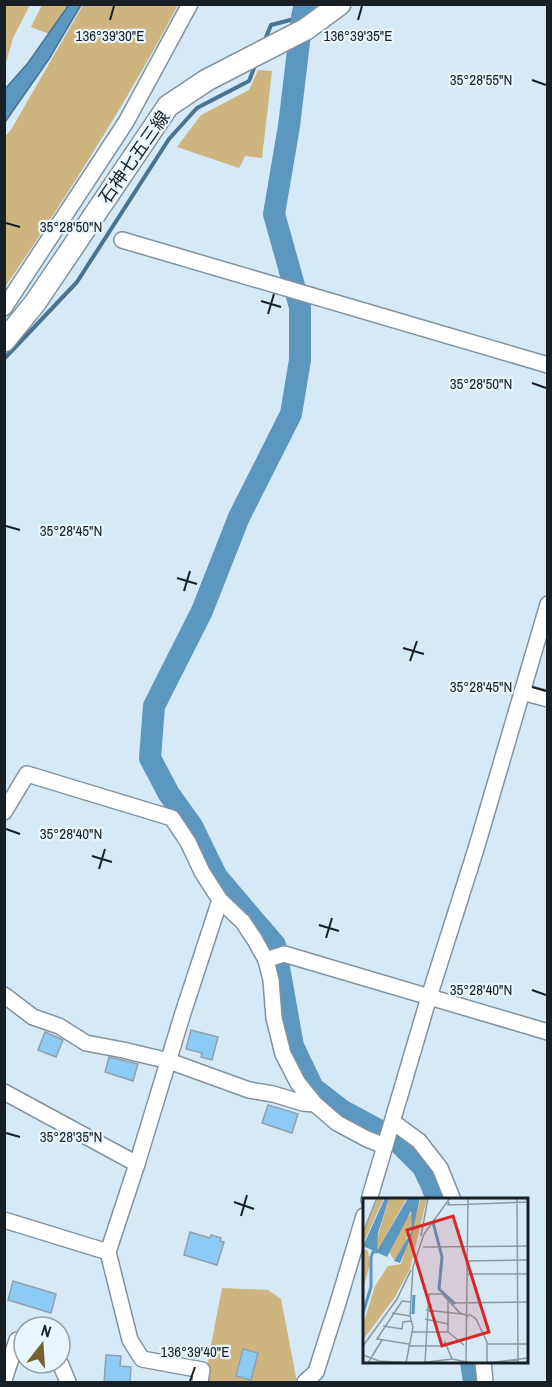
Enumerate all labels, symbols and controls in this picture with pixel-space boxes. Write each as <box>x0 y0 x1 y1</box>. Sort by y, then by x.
text: 136°39'30"E <box>76 25 144 46</box>
text: 136°39'35"E <box>324 25 392 46</box>
text: 35°28'55"N <box>450 69 512 90</box>
street label: 石神七五三線 <box>93 106 175 208</box>
text: 35°28'50"N <box>40 216 102 237</box>
text: 35°28'50"N <box>450 373 512 394</box>
text: 35°28'45"N <box>40 520 102 541</box>
text: 35°28'45"N <box>450 676 512 697</box>
text: 35°28'40"N <box>40 823 102 844</box>
text: 35°28'40"N <box>450 979 512 1000</box>
text: 35°28'35"N <box>40 1126 102 1147</box>
inset map <box>363 1198 528 1363</box>
north arrow <box>12 1315 72 1375</box>
text: N <box>39 1319 54 1343</box>
text: 136°39'40"E <box>161 1341 229 1362</box>

